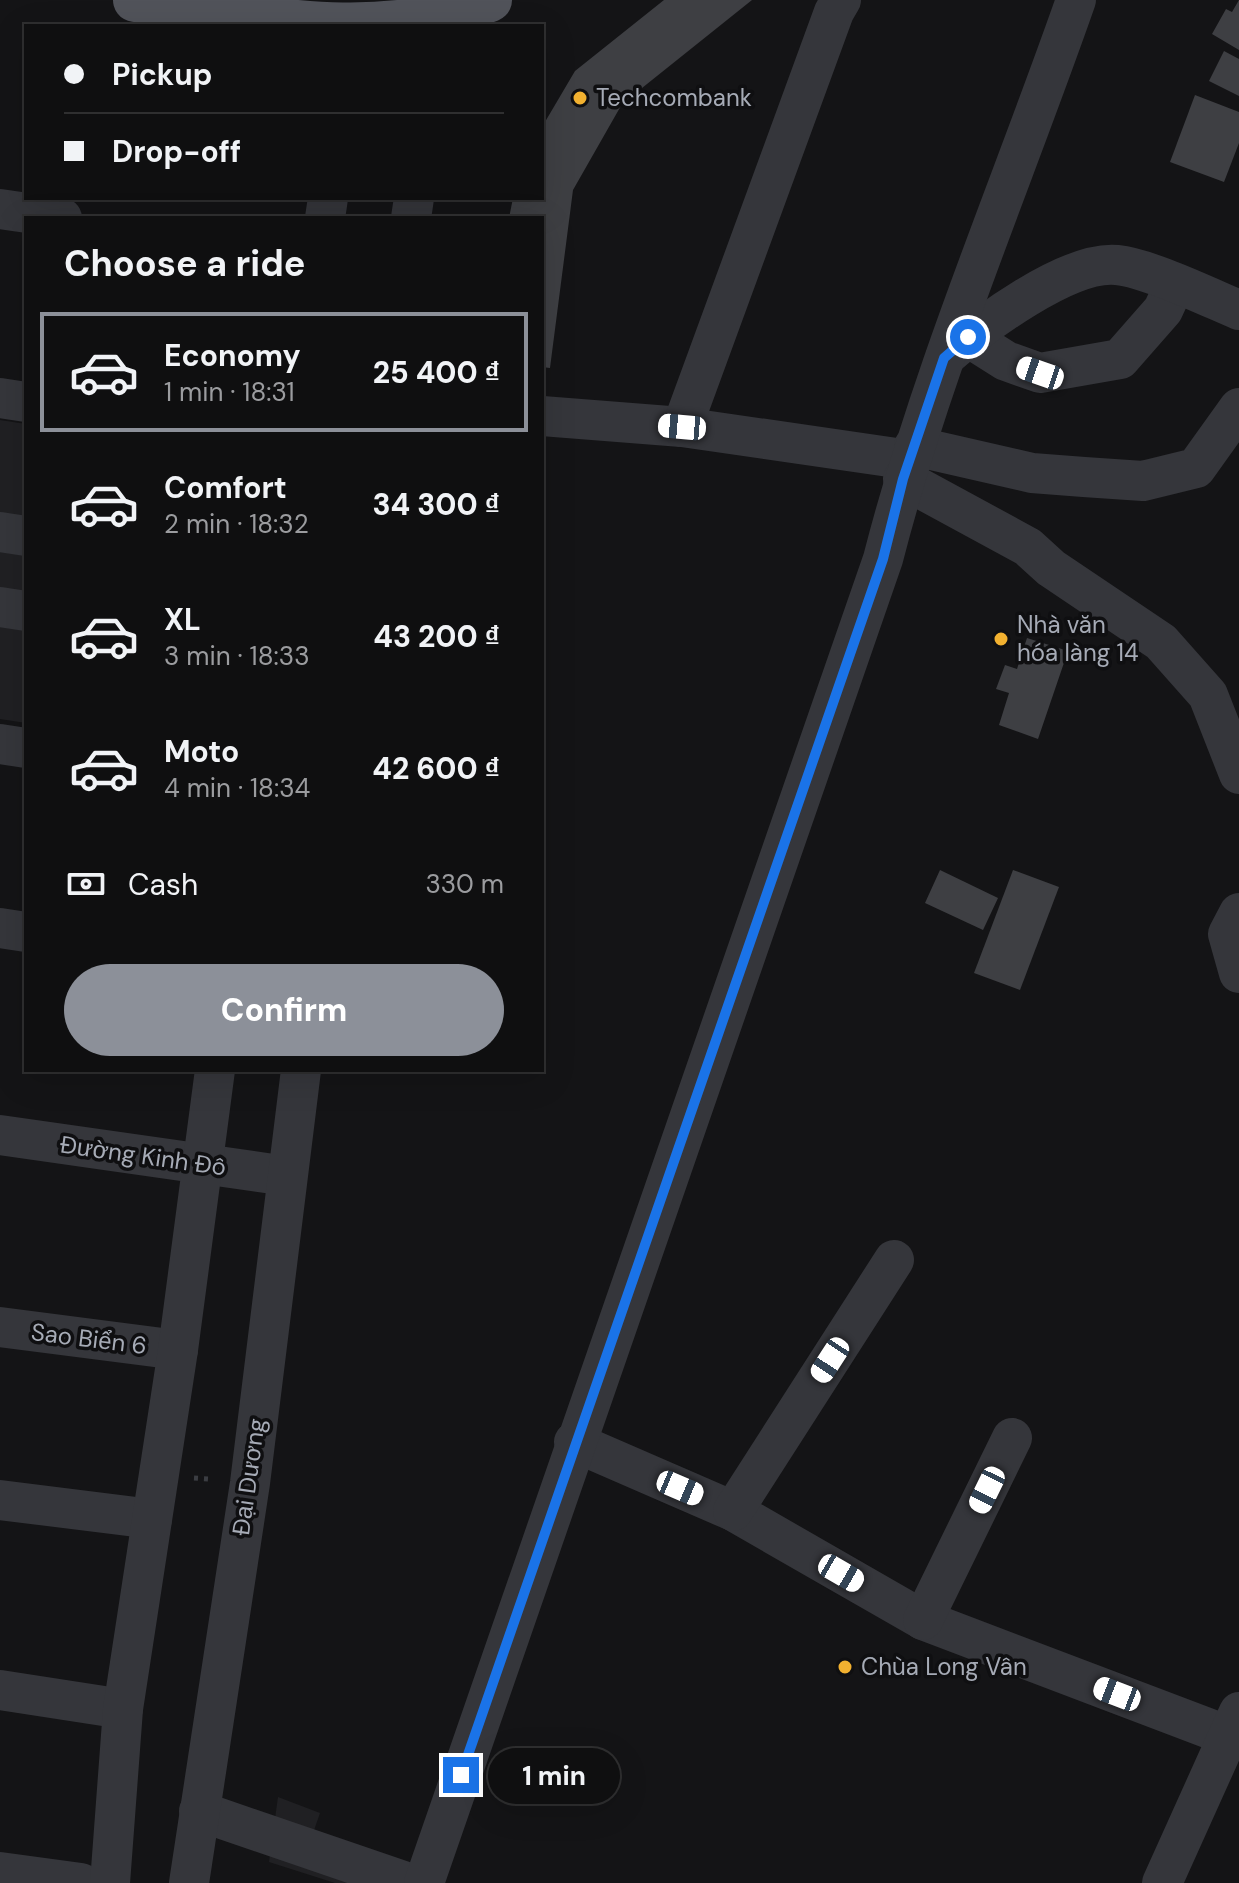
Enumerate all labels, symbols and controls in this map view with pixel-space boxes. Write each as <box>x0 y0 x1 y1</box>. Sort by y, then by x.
text: Pickup <box>112 55 212 94</box>
place label: Techcombank <box>596 82 752 113</box>
marker: Techcombank <box>571 89 589 107</box>
text: Drop-off <box>112 132 241 171</box>
text: Choose a ride <box>64 240 305 287</box>
route start <box>950 319 986 355</box>
icon: car <box>68 336 140 408</box>
text: Economy <box>164 336 301 375</box>
text: 25 400 ₫ <box>373 353 500 392</box>
car <box>1013 354 1067 392</box>
text: 1 min · 18:31 <box>164 375 295 409</box>
car <box>657 413 707 441</box>
icon: car <box>68 468 140 540</box>
text: Comfort <box>164 468 287 507</box>
text: 34 300 ₫ <box>372 485 500 524</box>
text: 2 min · 18:32 <box>164 507 309 541</box>
icon: car <box>68 600 140 672</box>
text: XL <box>164 600 201 639</box>
place label: Nhà văn hóa làng 14 <box>1017 609 1139 668</box>
text: 43 200 ₫ <box>373 617 500 656</box>
marker: Nhà văn hóa làng 14 <box>992 630 1010 648</box>
text: 3 min · 18:33 <box>164 639 310 673</box>
icon: car <box>68 732 140 804</box>
text: Moto <box>164 732 239 771</box>
text: 42 600 ₫ <box>372 749 500 788</box>
text: 4 min · 18:34 <box>164 771 310 805</box>
icon: cash <box>64 862 108 906</box>
text: Cash <box>128 865 198 904</box>
text: 330 m <box>425 867 504 901</box>
button: Confirm <box>64 964 504 1056</box>
street label: Đường Kinh Đô <box>58 1129 228 1182</box>
street label: Sao Biển 6 <box>29 1316 149 1361</box>
car <box>807 1333 853 1387</box>
street label: Đại Dương <box>225 1416 272 1538</box>
car <box>966 1463 1008 1517</box>
car <box>653 1468 707 1508</box>
car <box>814 1551 868 1595</box>
place label: Chùa Long Vân <box>861 1651 1027 1682</box>
marker: Chùa Long Vân <box>836 1658 854 1676</box>
car <box>1090 1674 1144 1714</box>
callout: 1 min <box>489 1747 621 1803</box>
route end <box>443 1757 479 1793</box>
text: 1 min <box>522 1759 586 1793</box>

